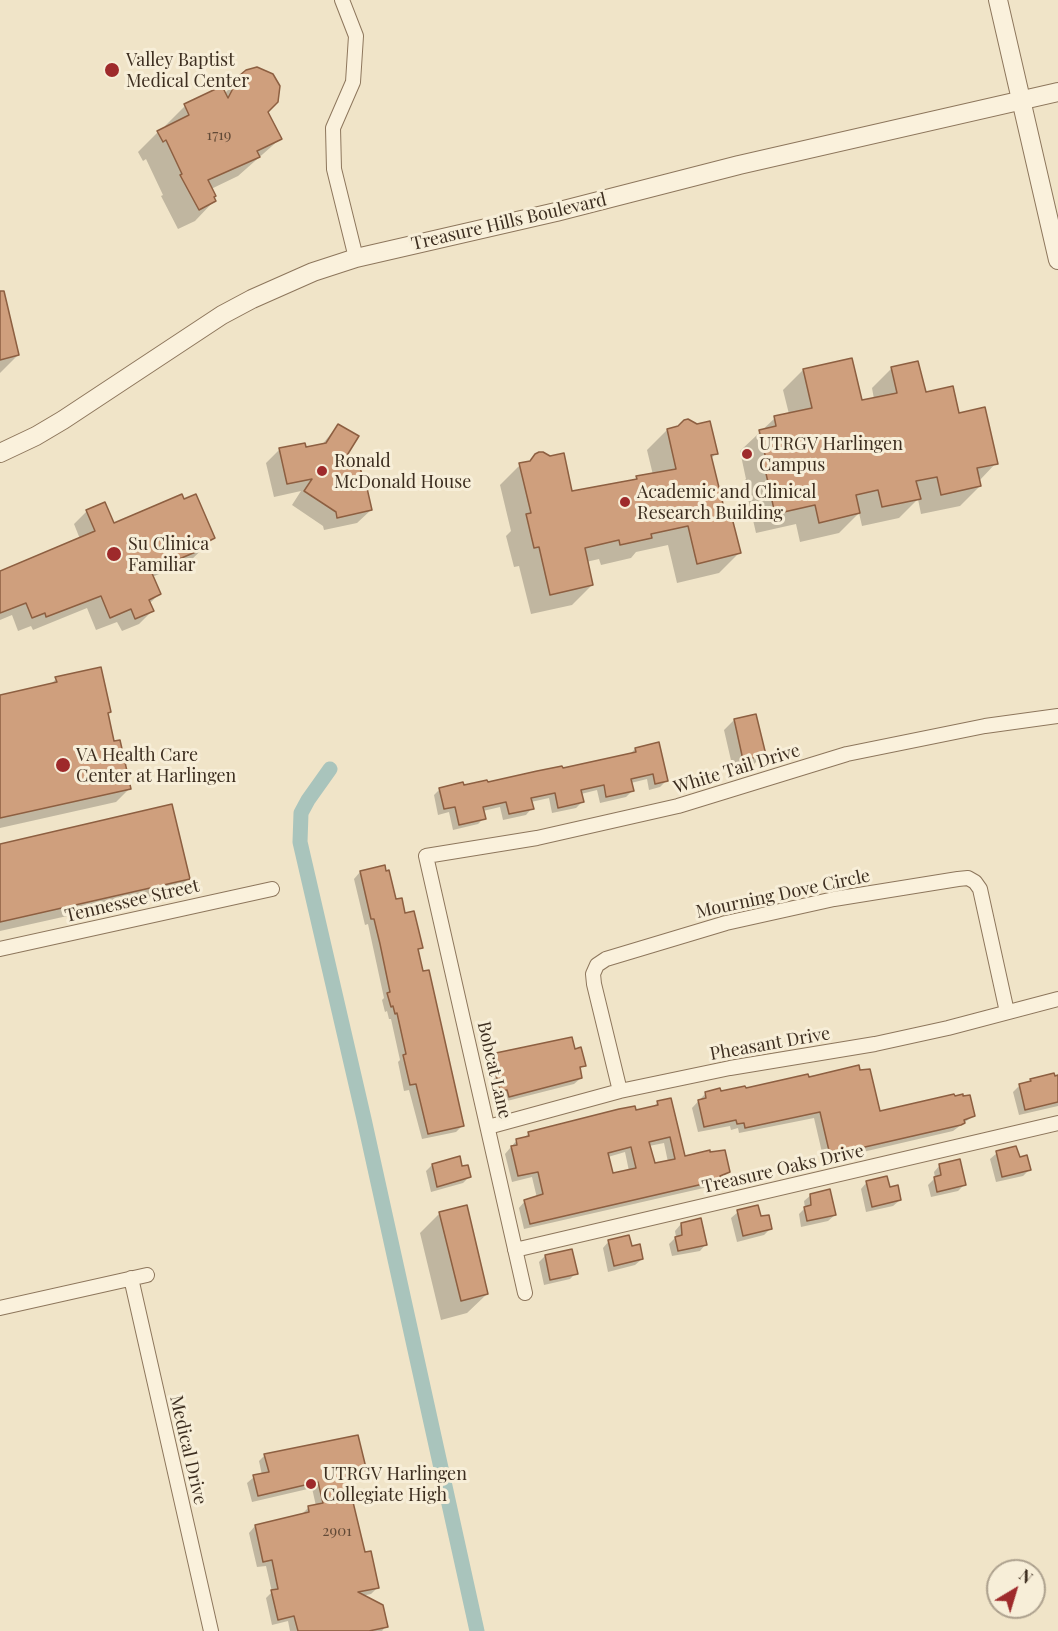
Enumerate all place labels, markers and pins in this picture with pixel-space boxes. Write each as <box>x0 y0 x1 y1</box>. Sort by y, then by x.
place label: Valley Baptist Medical Center <box>126 49 249 92</box>
marker: Valley Baptist Medical Center <box>103 61 121 79</box>
place label: UTRGV Harlingen Campus <box>759 433 903 476</box>
marker: UTRGV Harlingen Campus <box>740 447 754 461</box>
place label: Ronald McDonald House <box>334 450 471 492</box>
marker: Ronald McDonald House <box>315 464 329 478</box>
place label: Academic and Clinical Research Building <box>637 481 816 524</box>
marker: Academic and Clinical Research Building <box>618 495 632 509</box>
place label: Su Clinica Familiar <box>128 533 209 576</box>
marker: Su Clinica Familiar <box>105 545 123 563</box>
place label: VA Health Care Center at Harlingen <box>76 744 236 786</box>
marker: VA Health Care Center at Harlingen <box>54 756 72 774</box>
place label: UTRGV Harlingen Collegiate High <box>323 1463 467 1506</box>
marker: UTRGV Harlingen Collegiate High <box>304 1477 318 1491</box>

